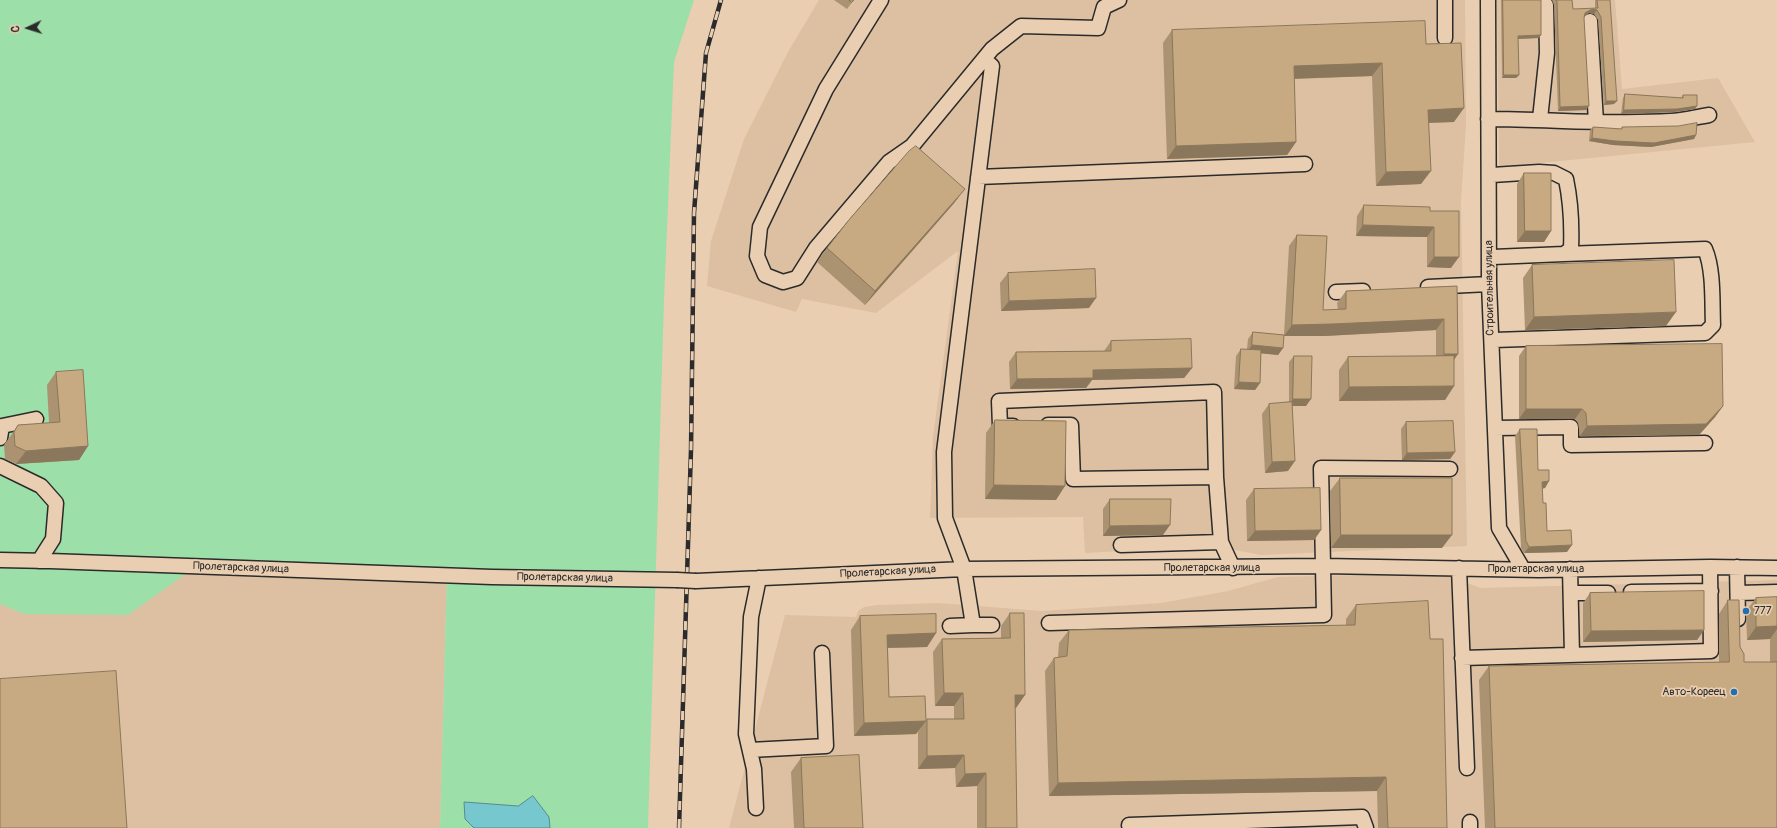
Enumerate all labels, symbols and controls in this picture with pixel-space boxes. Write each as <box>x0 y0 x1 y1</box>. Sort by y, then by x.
north arrow <box>8 8 48 48</box>
text: С <box>9 25 22 33</box>
street label: Строительная улица <box>1483 240 1497 336</box>
street label: Пролетарская улица <box>193 560 289 576</box>
street label: Пролетарская улица <box>1164 561 1260 575</box>
street label: Пролетарская улица <box>1488 562 1584 576</box>
street label: Пролетарская улица <box>840 563 936 581</box>
street label: Пролетарская улица <box>517 571 613 585</box>
place label: 777 <box>1754 604 1771 618</box>
marker: 777 <box>1741 606 1751 616</box>
place label: Авто-Кореец <box>1662 685 1726 699</box>
marker: Авто-Кореец <box>1729 687 1739 697</box>

